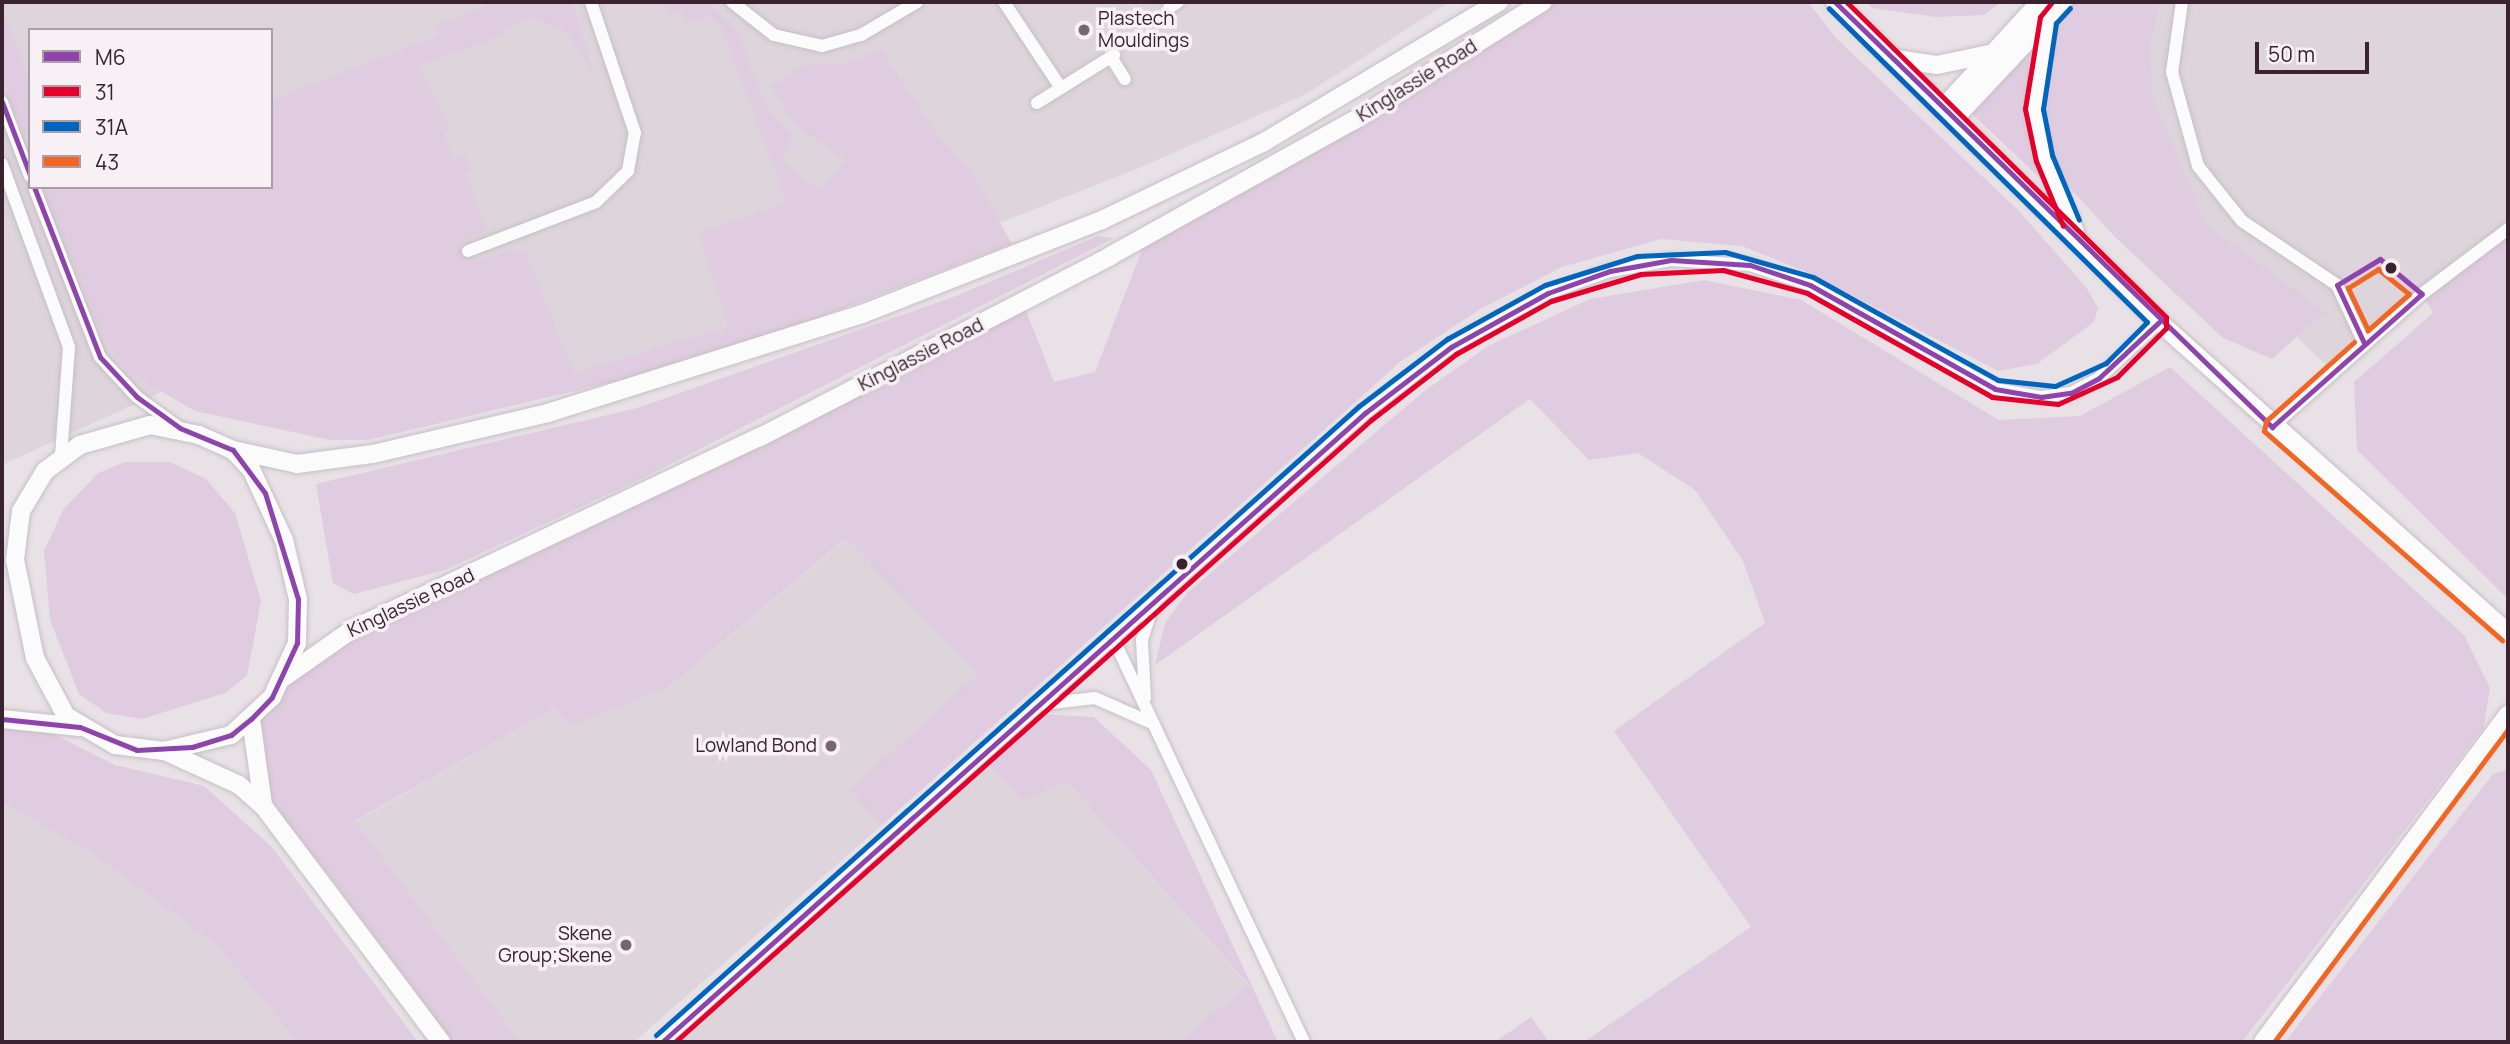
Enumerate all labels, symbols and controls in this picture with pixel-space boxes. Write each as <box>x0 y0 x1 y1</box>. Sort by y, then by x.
place label: Plastech Mouldings <box>1098 8 1189 52</box>
marker: Plastech Mouldings <box>1076 22 1092 38</box>
legend <box>28 28 273 189</box>
scale bar <box>2258 28 2372 72</box>
street label: Kinglassie Road <box>1353 35 1481 127</box>
text: 50 m <box>2268 40 2315 68</box>
text: M6 <box>95 43 126 71</box>
text: 31 <box>95 78 115 106</box>
text: 31A <box>95 113 128 141</box>
text: 43 <box>95 148 119 176</box>
unlabelled marker <box>2384 261 2398 275</box>
street label: Kinglassie Road <box>855 314 987 396</box>
unlabelled marker <box>1175 557 1189 571</box>
street label: Kinglassie Road <box>344 564 478 642</box>
place label: Lowland Bond <box>695 735 817 757</box>
marker: Lowland Bond <box>823 738 839 754</box>
place label: Skene Group;Skene <box>498 923 612 967</box>
marker: Skene Group;Skene <box>618 937 634 953</box>

